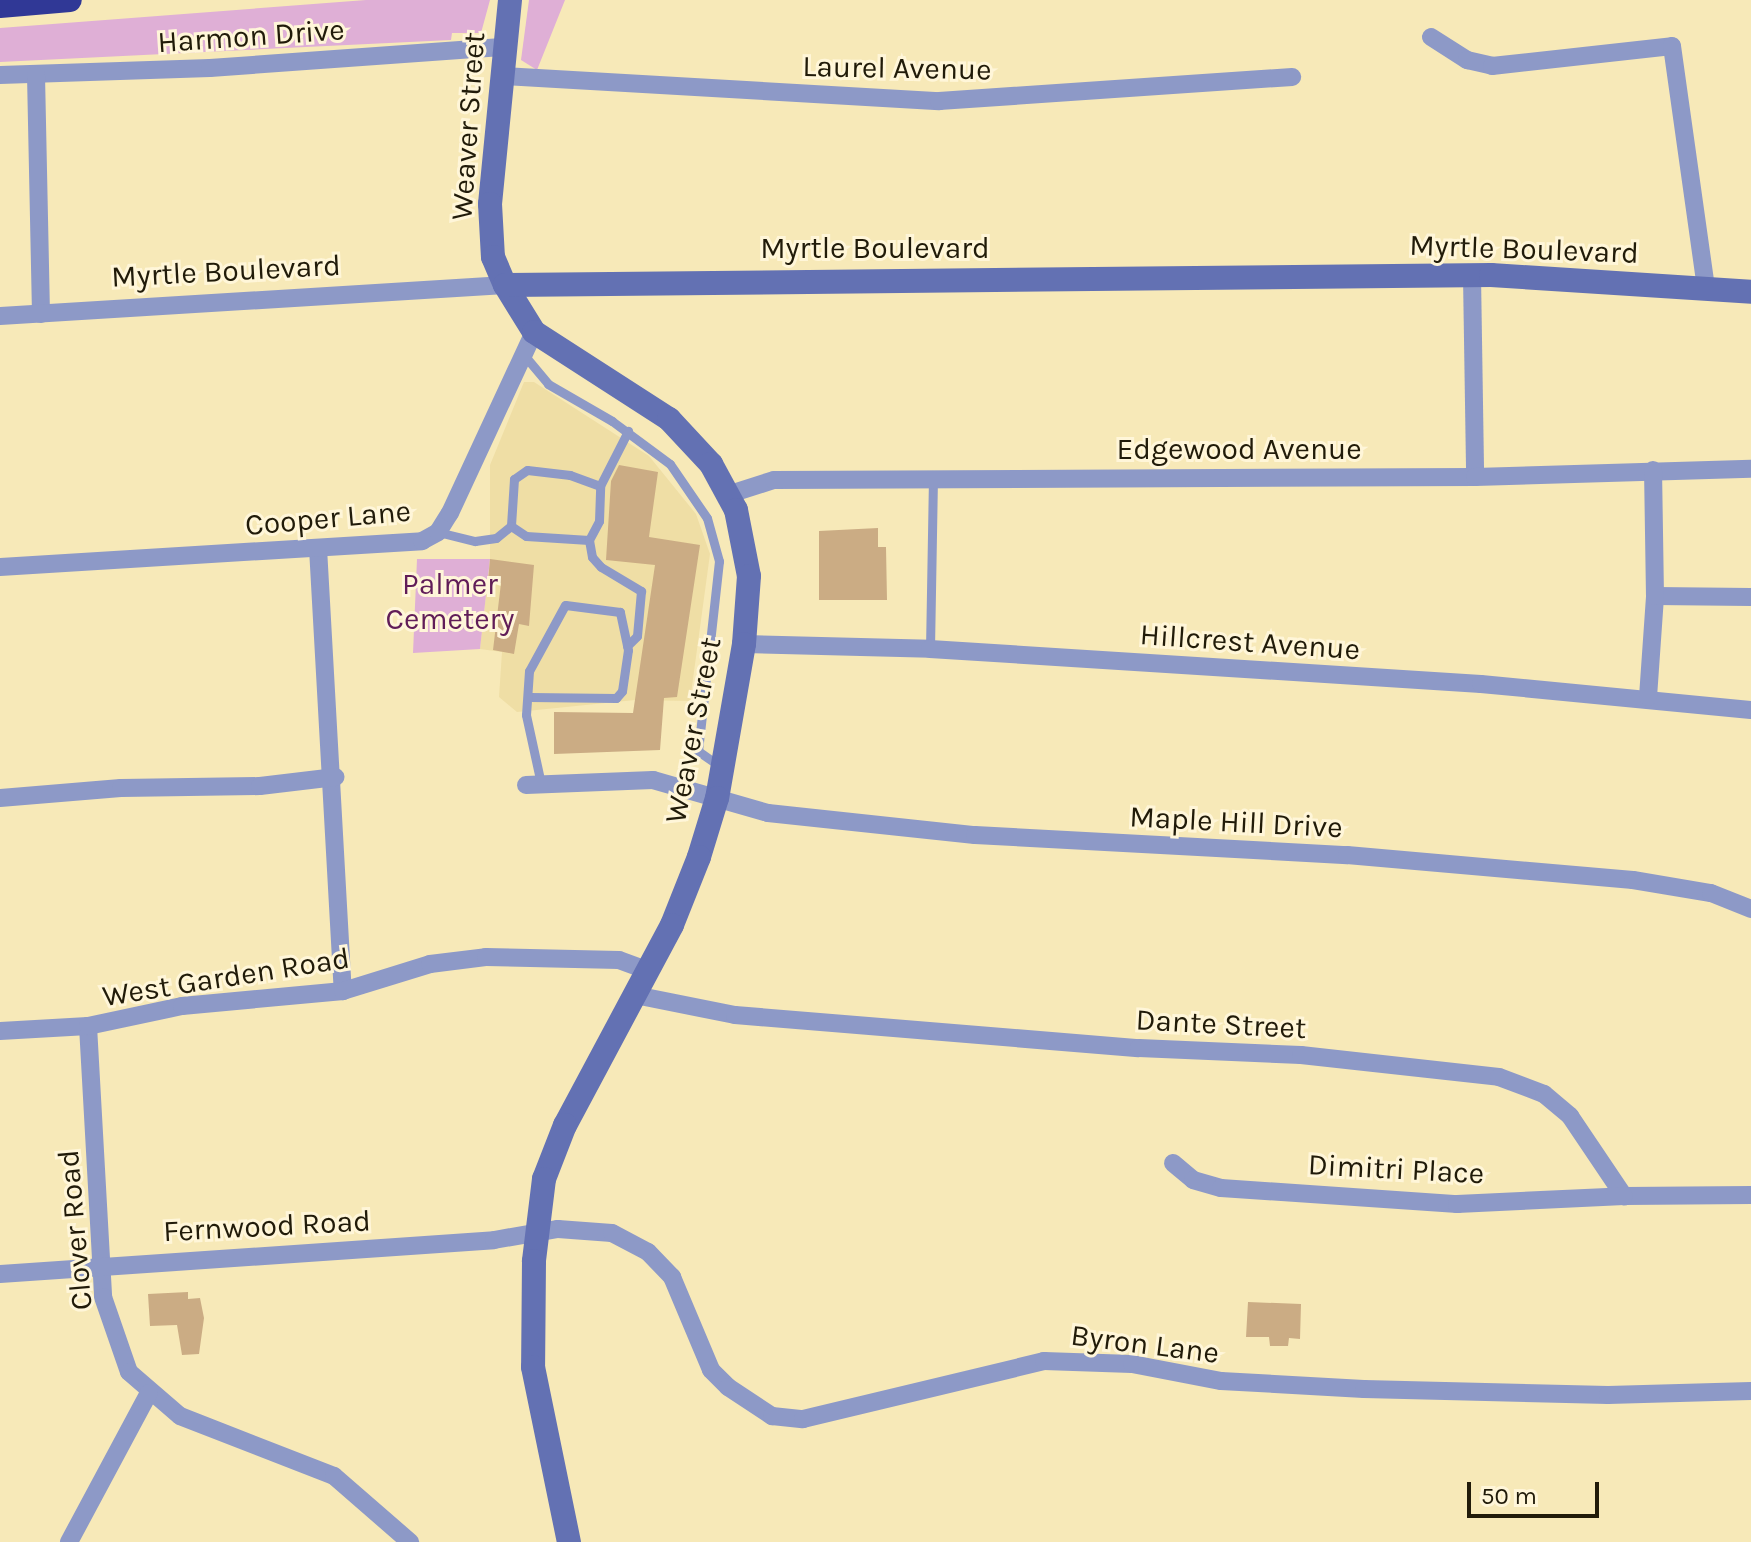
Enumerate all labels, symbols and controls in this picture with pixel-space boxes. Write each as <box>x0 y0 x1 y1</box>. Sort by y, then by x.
street label: Harmon Drive <box>156 12 346 60</box>
street label: Weaver Street <box>443 31 493 221</box>
street label: Laurel Avenue <box>802 48 992 88</box>
street label: Myrtle Boulevard <box>1409 227 1639 271</box>
street label: Myrtle Boulevard <box>760 230 990 266</box>
street label: Myrtle Boulevard <box>110 247 342 295</box>
street label: Edgewood Avenue <box>1116 431 1362 467</box>
street label: Cooper Lane <box>244 493 412 543</box>
park label: Palmer Cemetery <box>386 566 514 636</box>
street label: Hillcrest Avenue <box>1139 616 1361 668</box>
street label: Weaver Street <box>657 634 729 826</box>
street label: Maple Hill Drive <box>1129 798 1343 846</box>
street label: West Garden Road <box>100 940 352 1014</box>
street label: Dante Street <box>1135 1002 1307 1046</box>
street label: Dimitri Place <box>1307 1146 1485 1192</box>
street label: Clover Road <box>50 1148 100 1312</box>
street label: Fernwood Road <box>162 1203 372 1249</box>
street label: Byron Lane <box>1069 1317 1221 1371</box>
scale bar <box>1471 1466 1603 1516</box>
text: 50 m <box>1481 1482 1537 1510</box>

